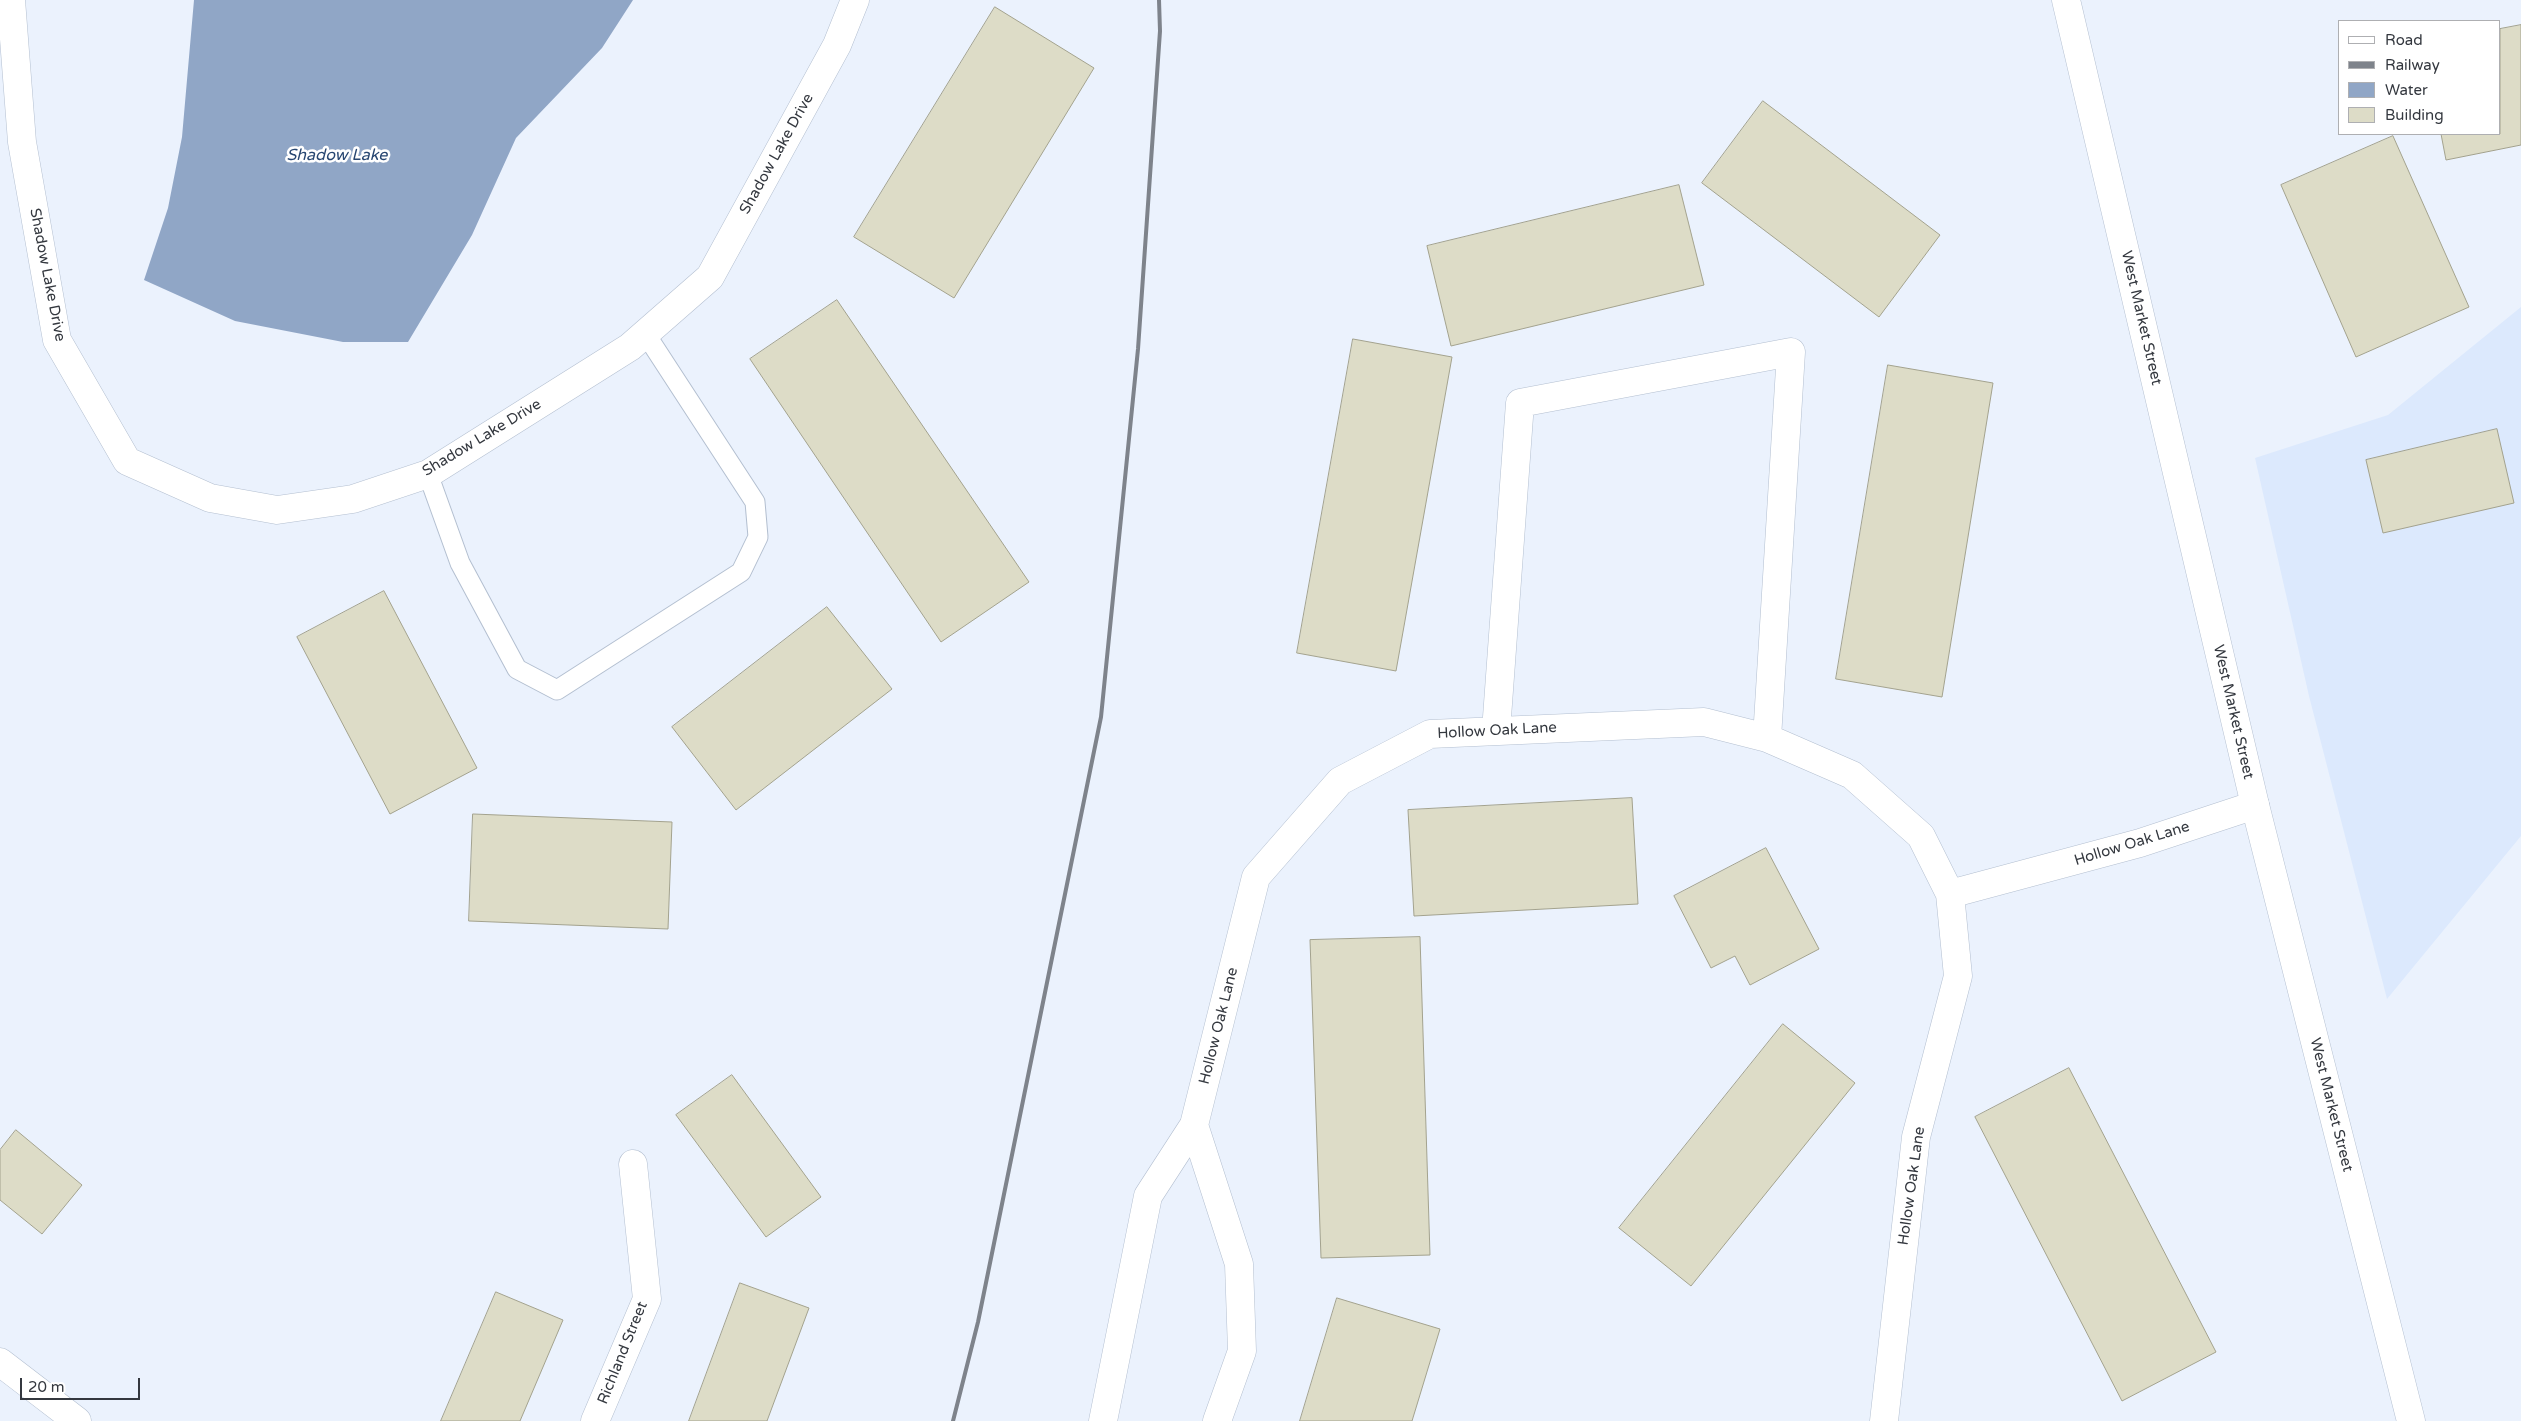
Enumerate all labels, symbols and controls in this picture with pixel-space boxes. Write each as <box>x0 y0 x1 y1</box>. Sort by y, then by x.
legend <box>2338 20 2501 135</box>
text: Road <box>2385 31 2423 49</box>
text: Railway <box>2385 56 2440 74</box>
text: Water <box>2385 81 2428 99</box>
street label: Shadow Lake Drive <box>736 90 818 218</box>
text: Building <box>2385 106 2444 124</box>
water label: Shadow Lake <box>287 146 387 166</box>
street label: Shadow Lake Drive <box>25 207 69 343</box>
street label: West Market Street <box>2117 249 2165 387</box>
street label: Shadow Lake Drive <box>419 395 545 481</box>
street label: West Market Street <box>2209 643 2257 781</box>
street label: Hollow Oak Lane <box>1437 719 1557 743</box>
street label: Hollow Oak Lane <box>2072 818 2192 870</box>
street label: Hollow Oak Lane <box>1196 966 1242 1086</box>
street label: West Market Street <box>2306 1036 2356 1174</box>
street label: Hollow Oak Lane <box>1895 1125 1929 1247</box>
street label: Richland Street <box>594 1299 652 1407</box>
scale bar <box>22 1368 142 1400</box>
text: 20 m <box>28 1378 65 1396</box>

